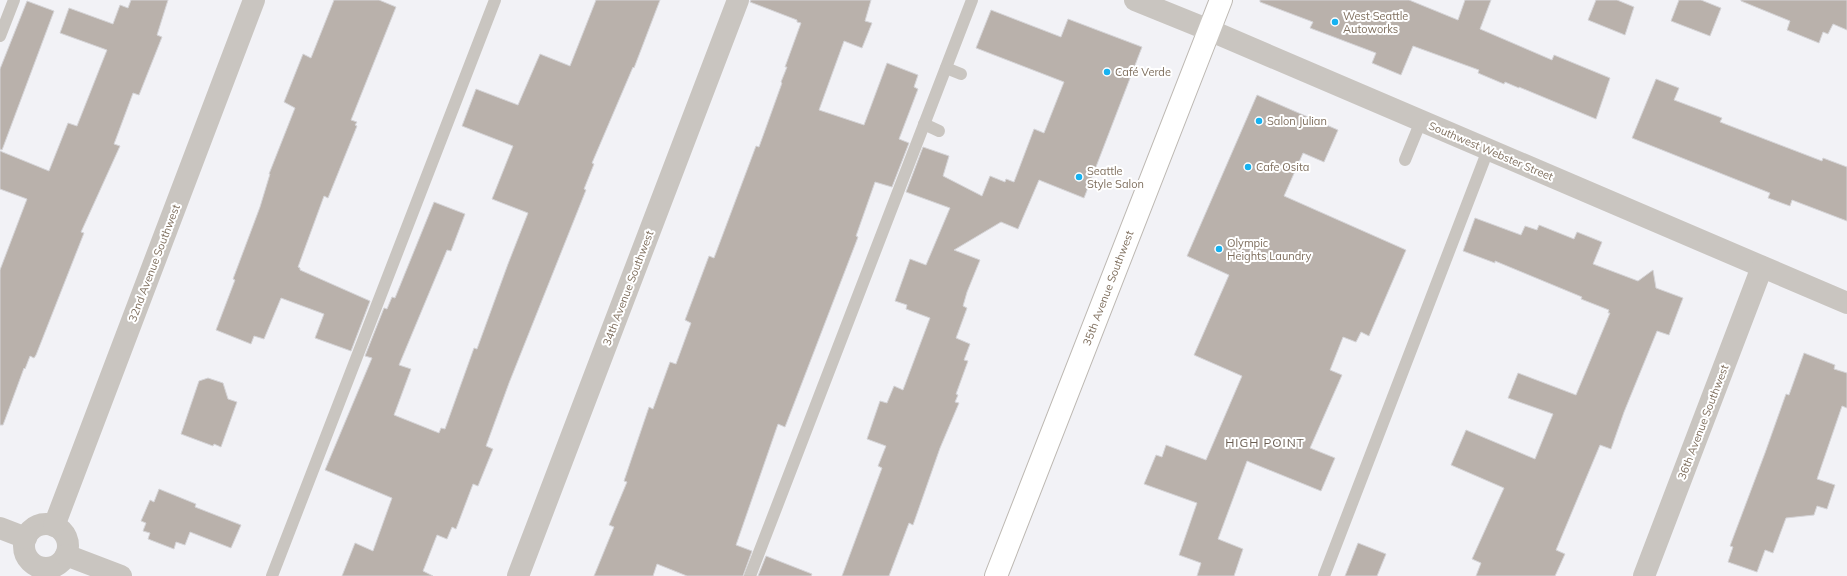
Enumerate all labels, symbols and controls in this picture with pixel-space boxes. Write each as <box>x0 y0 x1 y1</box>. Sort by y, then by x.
place label: West Seattle Autoworks <box>1343 9 1408 36</box>
marker: West Seattle Autoworks <box>1330 17 1340 27</box>
place label: Café Verde <box>1115 65 1171 79</box>
marker: Café Verde <box>1102 67 1112 77</box>
place label: Salon Julian <box>1267 114 1327 128</box>
marker: Salon Julian <box>1254 116 1264 126</box>
street label: Southwest Webster Street <box>1427 118 1556 184</box>
place label: Cafe Osita <box>1256 160 1309 174</box>
marker: Cafe Osita <box>1243 162 1253 172</box>
place label: Seattle Style Salon <box>1087 164 1144 191</box>
marker: Seattle Style Salon <box>1074 172 1084 182</box>
street label: 32nd Avenue Southwest <box>125 202 183 324</box>
street label: 34th Avenue Southwest <box>600 228 656 347</box>
street label: 35th Avenue Southwest <box>1080 228 1136 347</box>
place label: Olympic Heights Laundry <box>1227 236 1312 263</box>
marker: Olympic Heights Laundry <box>1214 244 1224 254</box>
street label: 36th Avenue Southwest <box>1675 362 1731 481</box>
district label: HIGH POINT <box>1225 435 1305 450</box>

